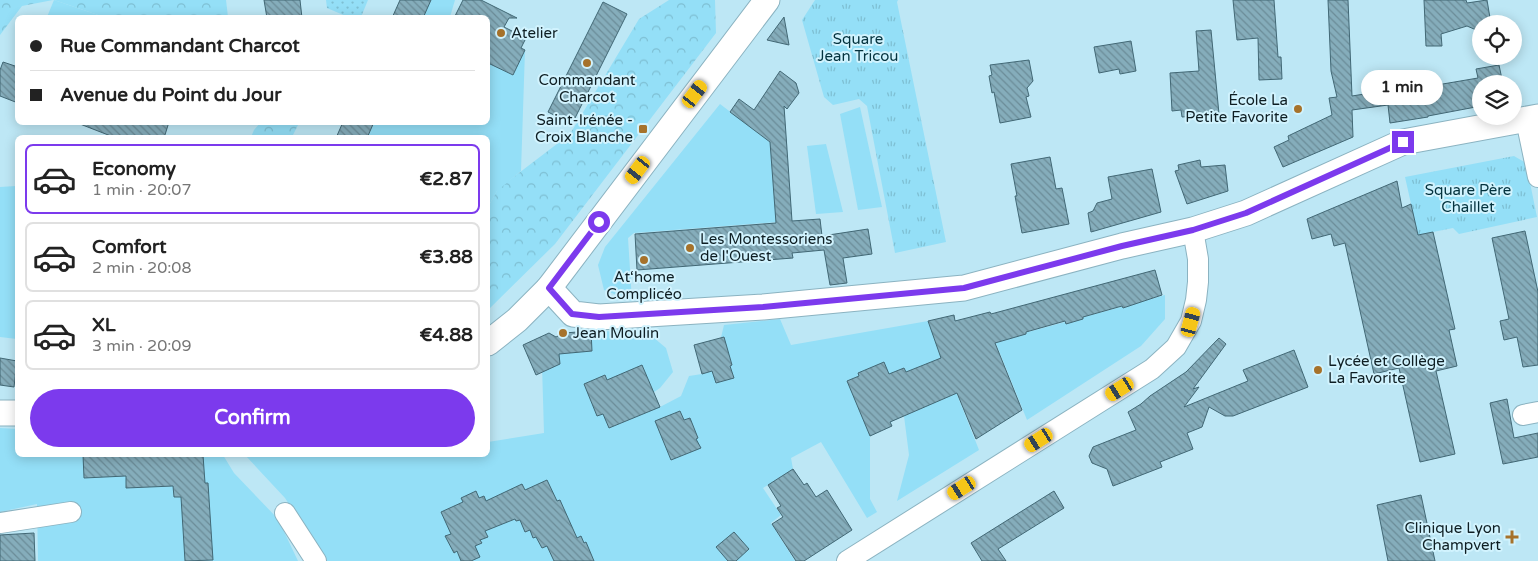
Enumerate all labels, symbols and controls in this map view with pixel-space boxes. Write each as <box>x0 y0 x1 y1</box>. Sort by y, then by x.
map controls <box>1472 15 1522 125</box>
button: locate <box>1472 15 1522 65</box>
place label: Atelier <box>511 24 558 42</box>
marker: Atelier <box>495 27 507 39</box>
park label: Square Jean Tricou <box>818 30 898 65</box>
text: Rue Commandant Charcot <box>60 35 300 57</box>
marker: Commandant Charcot <box>581 57 593 69</box>
callout: 1 min <box>1362 70 1444 104</box>
place label: Commandant Charcot <box>539 71 636 106</box>
button: layers <box>1472 75 1522 125</box>
text: 1 min <box>1381 77 1423 97</box>
car <box>679 78 710 110</box>
text: Avenue du Point du Jour <box>60 84 282 106</box>
place label: École La Petite Favorite <box>1185 91 1288 126</box>
marker: École La Petite Favorite <box>1292 103 1304 115</box>
place label: Saint-Irénée - Croix Blanche <box>535 111 633 146</box>
marker: Saint-Irénée - Croix Blanche <box>637 123 649 135</box>
route end <box>1392 131 1414 153</box>
car <box>622 154 653 186</box>
icon: car <box>32 157 77 202</box>
text: Economy <box>92 158 176 180</box>
text: €2.87 <box>419 168 473 190</box>
text: 1 min · 20:07 <box>92 180 191 200</box>
park label: Square Père Chaillet <box>1425 181 1511 216</box>
route start <box>588 211 610 233</box>
place label: Les Montessoriens de l'Ouest <box>700 230 833 265</box>
icon: car <box>32 235 77 280</box>
text: Comfort <box>92 236 166 258</box>
marker: Les Montessoriens de l'Ouest <box>684 242 696 254</box>
text: €3.88 <box>419 246 473 268</box>
marker: At‘home Complicéo <box>638 254 650 266</box>
text: 2 min · 20:08 <box>92 258 191 278</box>
place label: At‘home Complicéo <box>606 268 682 303</box>
car <box>1179 306 1202 338</box>
icon: car <box>32 313 77 358</box>
text: XL <box>92 314 116 336</box>
text: €4.88 <box>419 324 473 346</box>
place label: Jean Moulin <box>573 324 659 342</box>
marker: Jean Moulin <box>557 327 569 339</box>
text: 3 min · 20:09 <box>92 336 191 356</box>
place label: Lycée et Collège La Favorite <box>1328 352 1445 387</box>
marker: Lycée et Collège La Favorite <box>1312 364 1324 376</box>
car <box>1103 375 1136 403</box>
button: Confirm <box>30 389 475 447</box>
car <box>1022 426 1055 454</box>
car <box>945 474 978 502</box>
place label: Clinique Lyon Champvert <box>1404 519 1501 554</box>
marker: Clinique Lyon Champvert <box>1505 530 1519 544</box>

